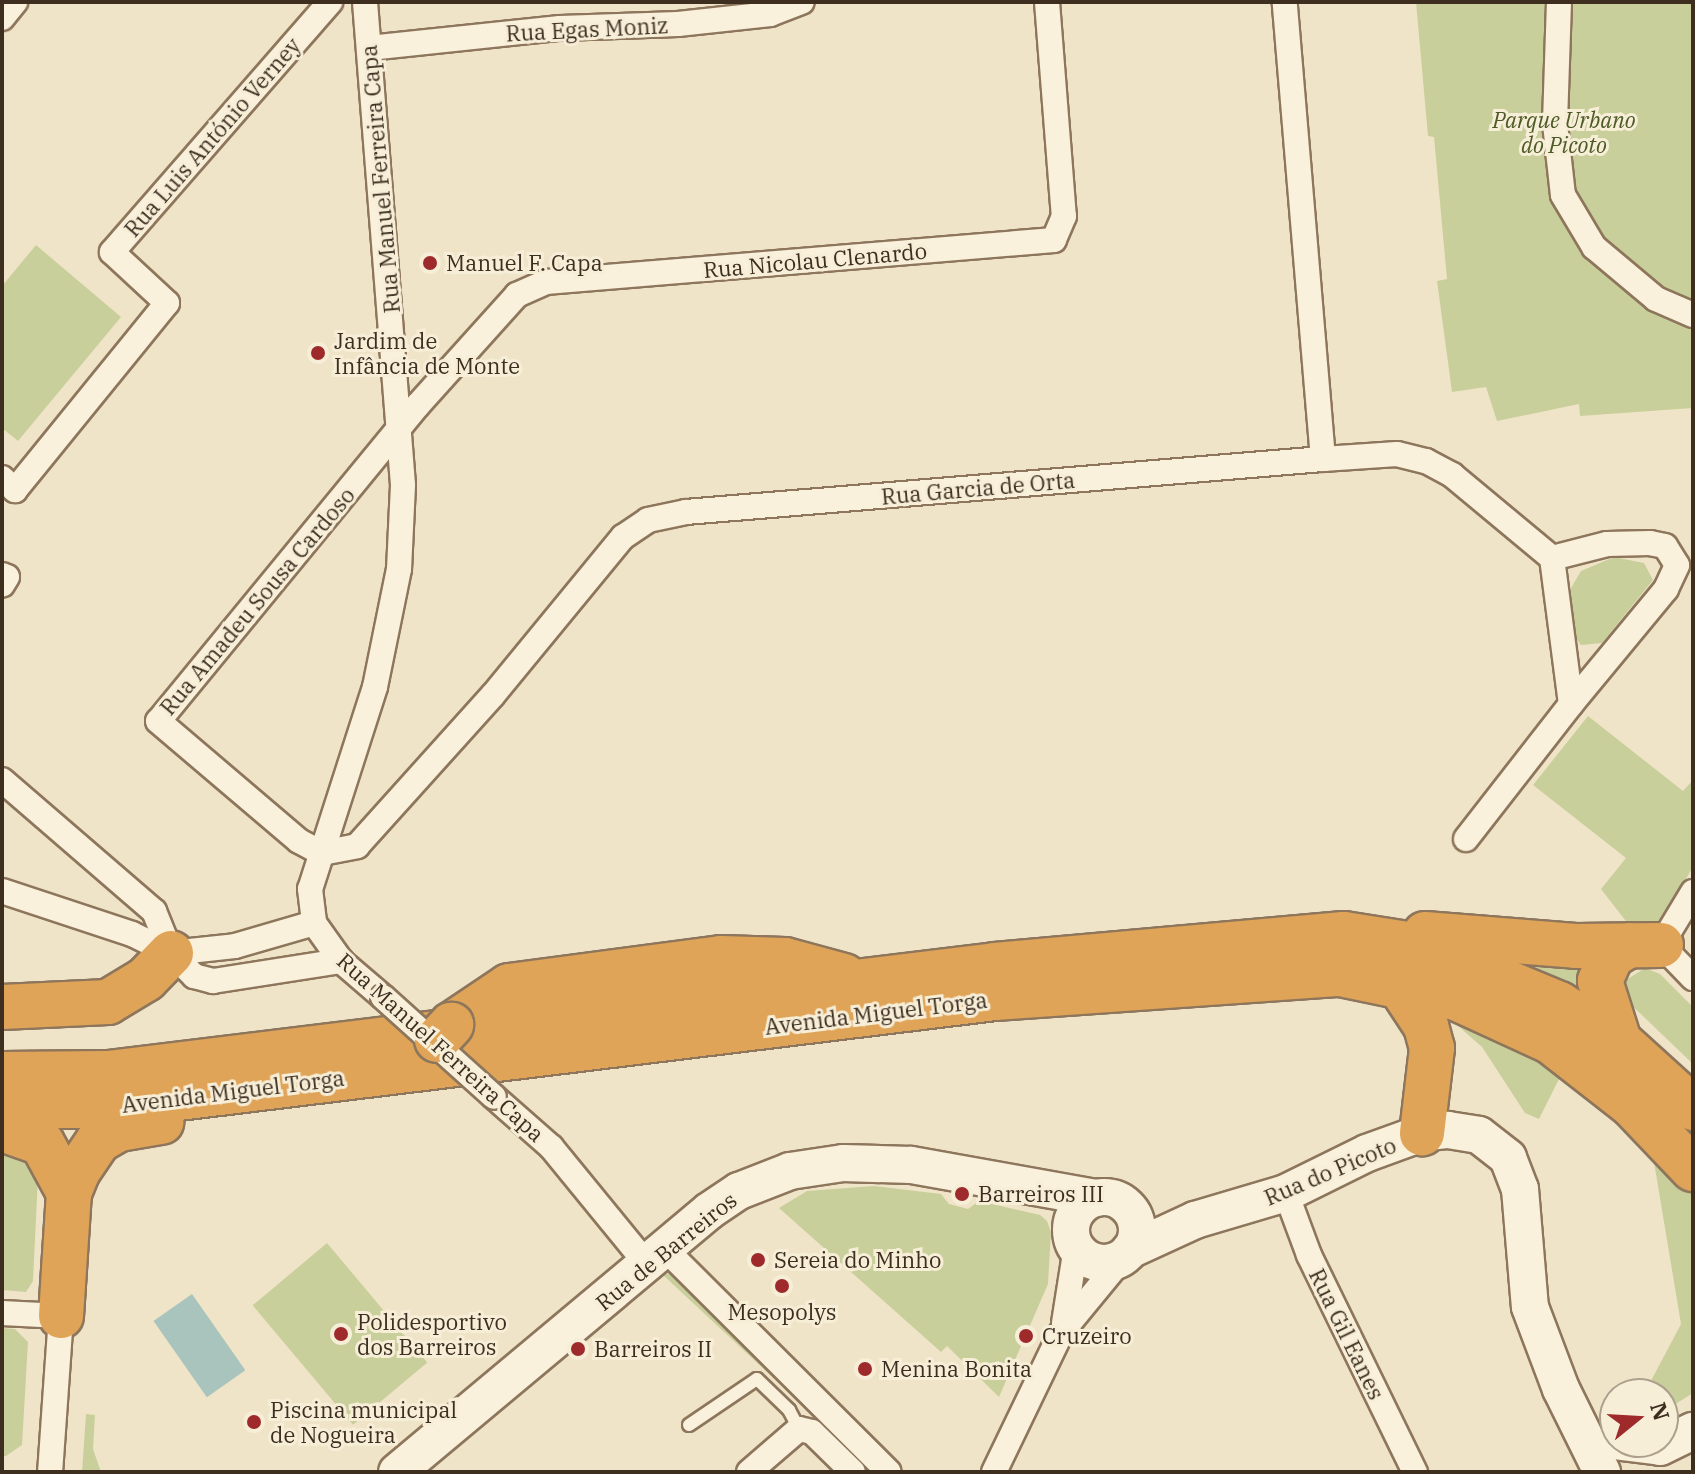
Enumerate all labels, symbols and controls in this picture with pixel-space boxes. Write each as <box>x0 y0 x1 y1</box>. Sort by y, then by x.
street label: Rua Egas Moniz <box>505 12 669 46</box>
street label: Rua Luis António Verney <box>118 32 306 242</box>
street label: Rua Manuel Ferreira Capa <box>355 44 405 314</box>
park label: Parque Urbano do Picoto <box>1492 106 1636 158</box>
street label: Rua Nicolau Clenardo <box>702 237 928 283</box>
place label: Manuel F. Capa <box>446 250 603 276</box>
marker: Manuel F. Capa <box>421 254 439 272</box>
place label: Jardim de Infância de Monte <box>334 327 520 378</box>
marker: Jardim de Infância de Monte <box>309 344 327 362</box>
street label: Rua Garcia de Orta <box>880 466 1076 510</box>
street label: Rua Amadeu Sousa Cardoso <box>154 482 360 720</box>
street label: Rua Manuel Ferreira Capa <box>332 947 550 1147</box>
street label: Avenida Miguel Torga <box>763 986 989 1040</box>
street label: Avenida Miguel Torga <box>120 1064 346 1118</box>
street label: Rua do Picoto <box>1260 1131 1400 1211</box>
place label: Barreiros III <box>978 1181 1104 1207</box>
marker: Barreiros III <box>953 1185 971 1203</box>
street label: Rua de Barreiros <box>590 1186 742 1316</box>
place label: Sereia do Minho <box>774 1247 942 1273</box>
marker: Sereia do Minho <box>749 1251 767 1269</box>
street label: Rua Gil Eanes <box>1304 1264 1390 1404</box>
marker: Mesopolys <box>773 1277 791 1295</box>
place label: Mesopolys <box>727 1299 837 1325</box>
place label: Polidesportivo dos Barreiros <box>357 1308 507 1360</box>
place label: Cruzeiro <box>1042 1323 1132 1349</box>
marker: Polidesportivo dos Barreiros <box>332 1325 350 1343</box>
marker: Cruzeiro <box>1017 1327 1035 1345</box>
place label: Barreiros II <box>594 1336 712 1362</box>
marker: Barreiros II <box>569 1340 587 1358</box>
place label: Menina Bonita <box>881 1356 1032 1382</box>
marker: Menina Bonita <box>856 1360 874 1378</box>
north arrow <box>1599 1378 1679 1458</box>
place label: Piscina municipal de Nogueira <box>270 1396 457 1448</box>
text: N <box>1644 1398 1677 1424</box>
marker: Piscina municipal de Nogueira <box>245 1413 263 1431</box>

